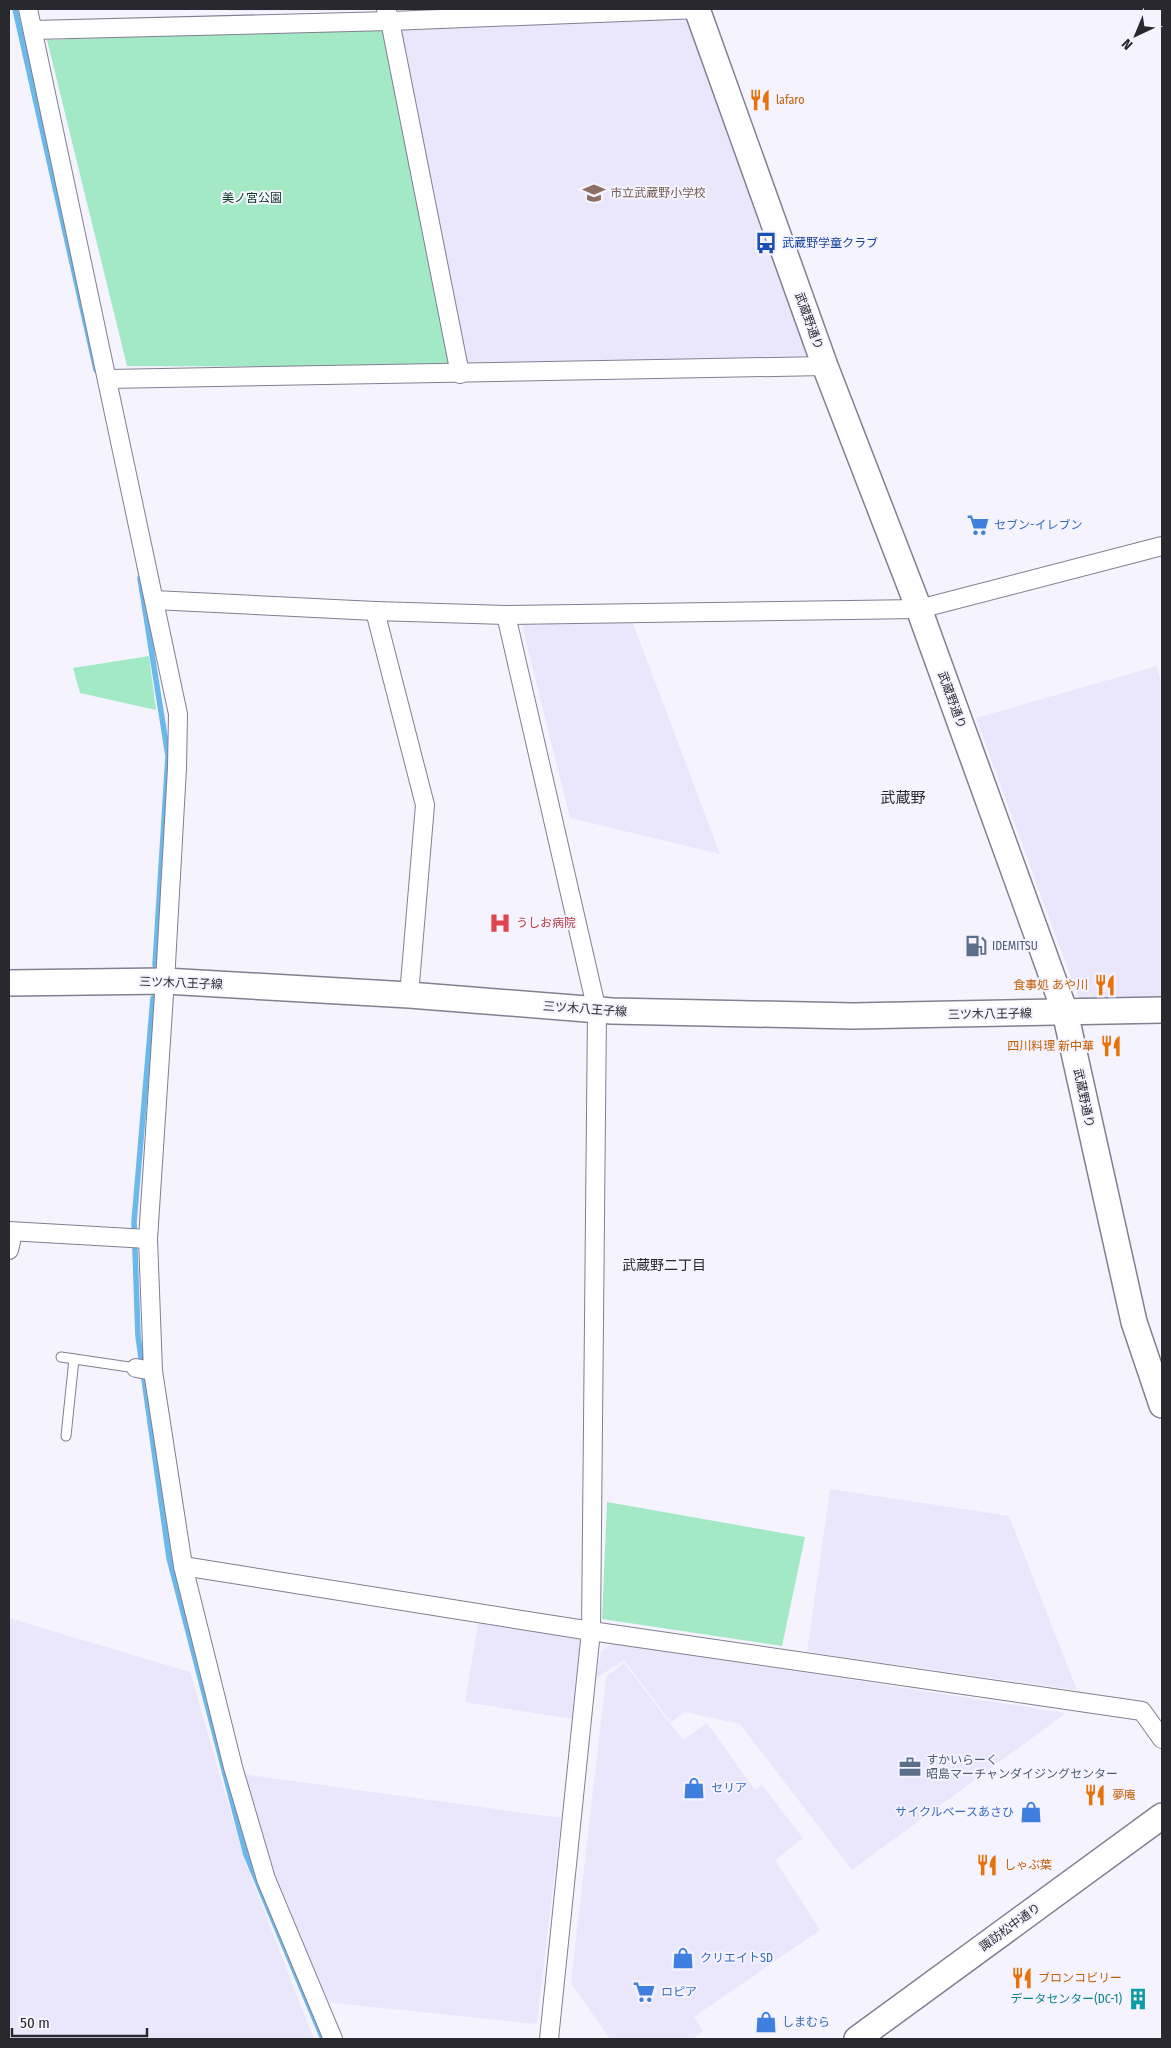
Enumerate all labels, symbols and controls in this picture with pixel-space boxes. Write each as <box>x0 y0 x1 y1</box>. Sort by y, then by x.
north arrow <box>1111 10 1161 60</box>
text: N <box>1118 35 1136 53</box>
restaurant icon: lafaro <box>747 87 773 113</box>
place label: lafaro <box>776 93 804 107</box>
school or university icon: 市立武蔵野小学校 <box>581 180 607 206</box>
place label: 市立武蔵野小学校 <box>610 186 706 200</box>
park label: 美ノ宮公園 <box>222 191 282 205</box>
bus stop icon: 武蔵野学童クラブ <box>753 230 779 256</box>
place label: 武蔵野学童クラブ <box>782 236 878 250</box>
street label: 武蔵野通り <box>792 290 826 352</box>
supermarket icon: セブン-イレブン <box>965 512 991 538</box>
place label: セブン-イレブン <box>994 518 1082 532</box>
street label: 武蔵野通り <box>935 669 969 731</box>
district label: 武蔵野 <box>880 789 926 807</box>
hospital icon: うしお病院 <box>487 910 513 936</box>
place label: うしお病院 <box>516 916 576 930</box>
fuel station icon: IDEMITSU <box>963 933 989 959</box>
place label: IDEMITSU <box>992 939 1038 953</box>
restaurant icon: 食事処 あや川 <box>1092 972 1118 998</box>
street label: 三ツ木八王子線 <box>139 975 223 991</box>
place label: 食事処 あや川 <box>1013 978 1088 992</box>
street label: 三ツ木八王子線 <box>543 999 627 1019</box>
street label: 三ツ木八王子線 <box>948 1006 1032 1022</box>
restaurant icon: 四川料理 新中華 <box>1098 1033 1124 1059</box>
place label: 四川料理 新中華 <box>1007 1039 1094 1053</box>
street label: 武蔵野通り <box>1071 1067 1097 1129</box>
district label: 武蔵野二丁目 <box>622 1257 706 1274</box>
place label: すかいらーく 昭島マーチャンダイジングセンター <box>926 1753 1118 1781</box>
office icon: すかいらーく 昭島マーチャンダイジングセンター <box>897 1754 923 1780</box>
shop icon: セリア <box>681 1775 707 1801</box>
place label: セリア <box>711 1781 747 1795</box>
restaurant icon: 夢庵 <box>1082 1782 1108 1808</box>
place label: 夢庵 <box>1112 1788 1136 1802</box>
shop icon: サイクルベースあさひ <box>1018 1799 1044 1825</box>
place label: サイクルベースあさひ <box>895 1805 1014 1819</box>
restaurant icon: しゃぶ葉 <box>974 1852 1000 1878</box>
place label: しゃぶ葉 <box>1004 1858 1052 1872</box>
street label: 諏訪松中通り <box>977 1900 1043 1954</box>
shop icon: クリエイトSD <box>670 1945 696 1971</box>
place label: クリエイトSD <box>700 1951 773 1965</box>
restaurant icon: ブロンコビリー <box>1009 1965 1035 1991</box>
place label: ブロンコビリー <box>1038 1971 1122 1985</box>
supermarket icon: ロピア <box>631 1979 657 2005</box>
place label: ロピア <box>661 1985 697 1999</box>
building icon: データセンター(DC-1) <box>1125 1986 1151 2012</box>
place label: データセンター(DC-1) <box>1010 1992 1122 2006</box>
scale bar <box>12 2006 148 2038</box>
shop icon: しまむら <box>753 2009 779 2035</box>
text: 50 m <box>20 2014 50 2032</box>
place label: しまむら <box>782 2015 830 2029</box>

